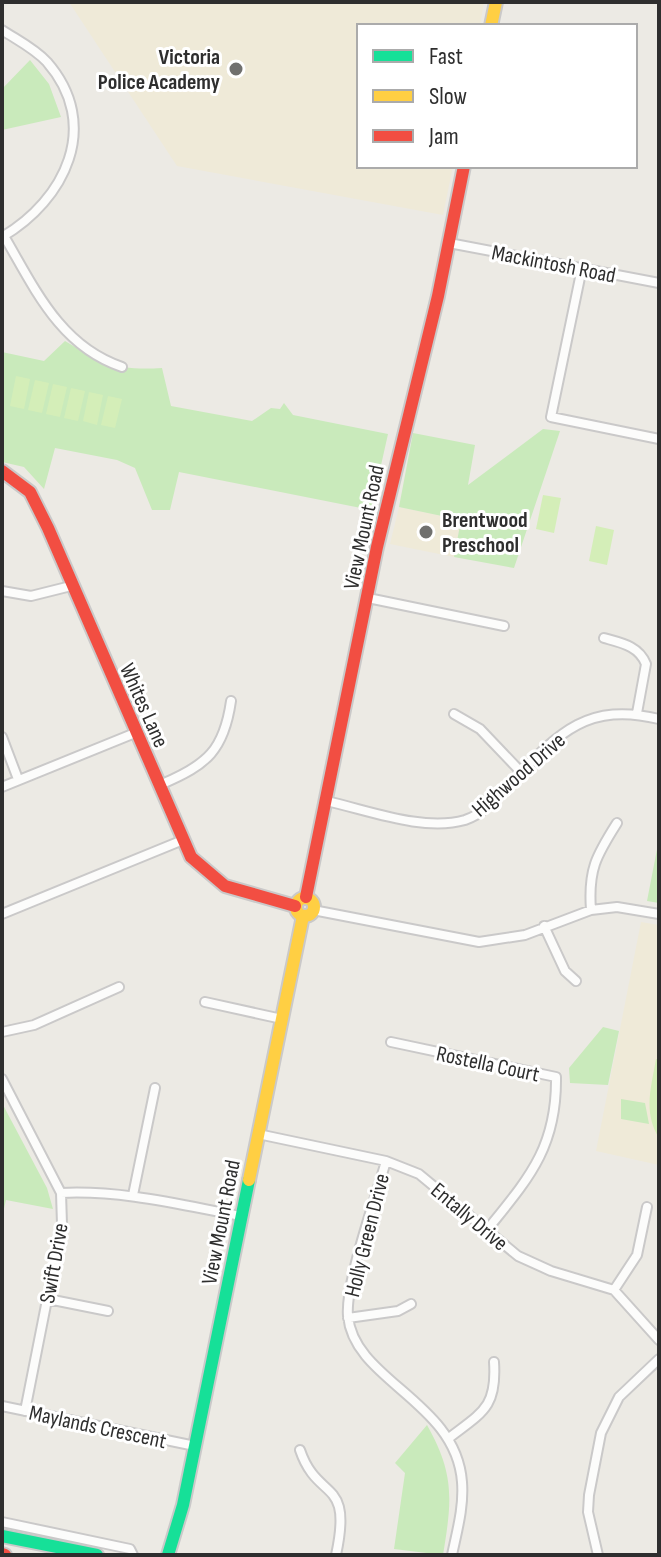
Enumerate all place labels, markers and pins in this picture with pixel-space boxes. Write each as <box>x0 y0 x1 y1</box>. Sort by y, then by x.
place label: Victoria Police Academy <box>98 44 220 96</box>
marker: Victoria Police Academy <box>227 60 245 78</box>
place label: Brentwood Preschool <box>442 507 528 559</box>
marker: Brentwood Preschool <box>417 523 435 541</box>

